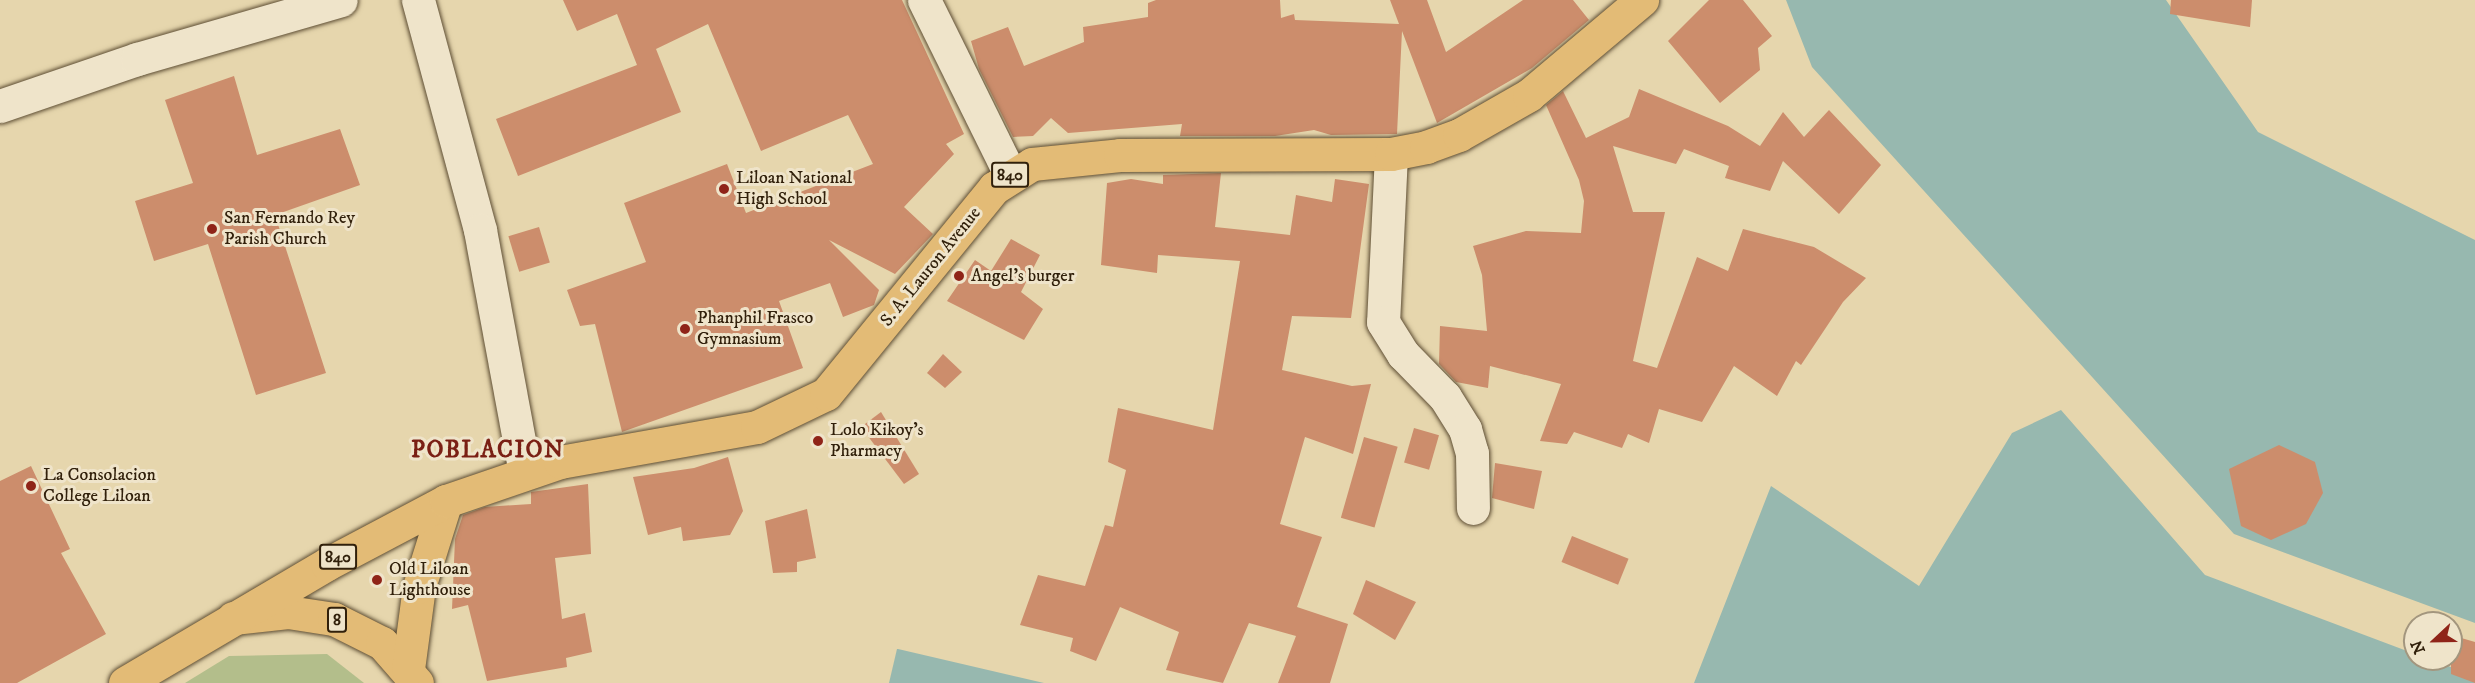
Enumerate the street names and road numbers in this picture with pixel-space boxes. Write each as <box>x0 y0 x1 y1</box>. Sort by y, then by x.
road number: 840 <box>990 162 1030 188</box>
street label: S. A. Lauron Avenue <box>876 203 986 331</box>
road number: 840 <box>318 544 358 570</box>
road number: 8 <box>326 607 348 633</box>

